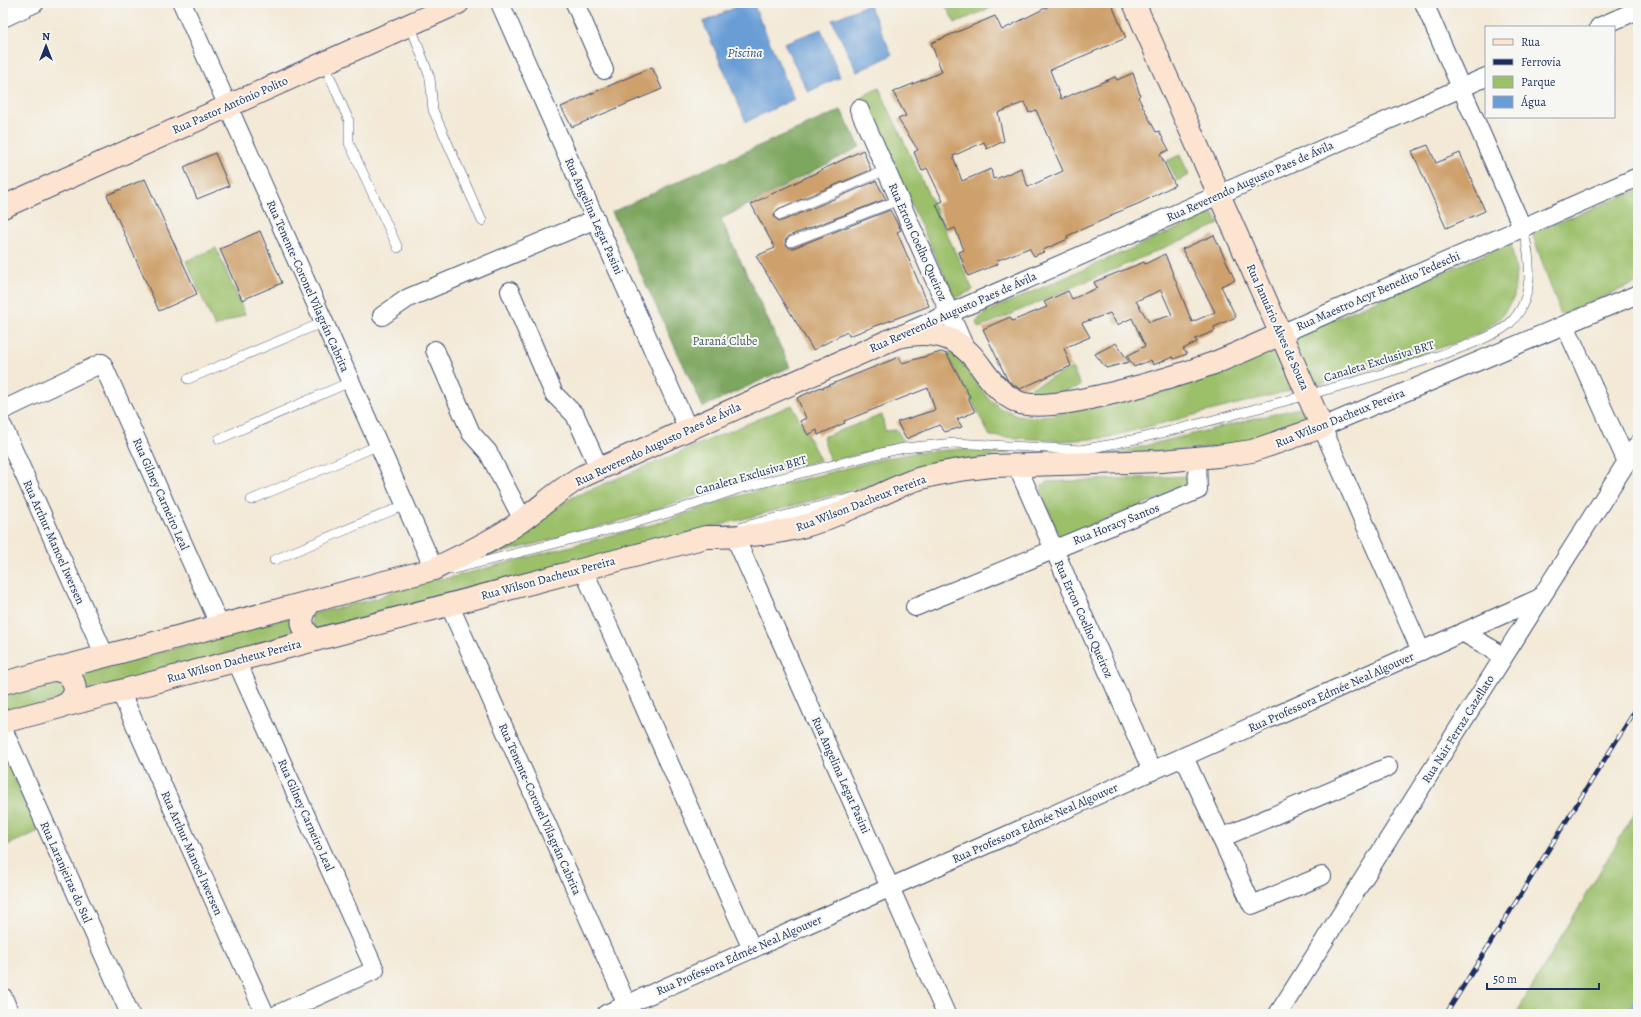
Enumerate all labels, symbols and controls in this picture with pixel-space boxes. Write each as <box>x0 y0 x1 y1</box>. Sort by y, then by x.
north arrow <box>26 26 66 66</box>
legend <box>1485 26 1615 118</box>
text: N <box>42 29 50 44</box>
text: Rua <box>1521 34 1540 50</box>
water label: Piscina <box>728 44 762 61</box>
text: Ferrovia <box>1521 54 1562 70</box>
street label: Rua Pastor Antônio Polito <box>170 72 290 138</box>
text: Parque <box>1521 74 1556 90</box>
text: Água <box>1520 94 1547 110</box>
street label: Rua Reverendo Augusto Paes de Ávila <box>1164 137 1336 225</box>
street label: Rua Angelina Legat Pasini <box>561 155 627 277</box>
street label: Rua Erton Coelho Queiroz <box>885 180 951 304</box>
street label: Rua Tenente-Coronel Vilagrán Cabrita <box>263 198 353 375</box>
street label: Rua Maestro Acyr Benedito Tedeschi <box>1294 248 1462 334</box>
street label: Rua Januário Alves de Souza <box>1243 261 1313 393</box>
street label: Rua Reverendo Augusto Paes de Ávila <box>867 268 1039 356</box>
park label: Paraná Clube <box>693 333 757 349</box>
street label: Canaleta Exclusiva BRT <box>1322 336 1437 385</box>
street label: Rua Wilson Dacheux Pereira <box>1273 385 1408 451</box>
street label: Rua Reverendo Augusto Paes de Ávila <box>573 398 744 490</box>
street label: Rua Gilney Carneiro Leal <box>129 435 193 553</box>
street label: Canaleta Exclusiva BRT <box>694 451 809 499</box>
street label: Rua Wilson Dacheux Pereira <box>794 471 929 535</box>
street label: Rua Arthur Manoel Iwersen <box>19 477 89 607</box>
street label: Rua Horacy Santos <box>1070 499 1162 549</box>
street label: Rua Wilson Dacheux Pereira <box>479 552 617 604</box>
street label: Rua Erton Coelho Queiroz <box>1051 557 1117 681</box>
street label: Rua Wilson Dacheux Pereira <box>165 635 303 687</box>
street label: Rua Professora Edmée Neal Algouver <box>1246 648 1417 736</box>
street label: Rua Nair Ferraz Cazellato <box>1418 672 1498 786</box>
street label: Rua Angelina Legat Pasini <box>808 714 874 836</box>
street label: Rua Tenente-Coronel Vilagrán Cabrita <box>495 721 585 898</box>
street label: Rua Gilney Carneiro Leal <box>274 756 338 874</box>
street label: Rua Professora Edmée Neal Algouver <box>950 779 1121 867</box>
street label: Rua Arthur Manoel Iwersen <box>157 788 227 918</box>
street label: Rua Laranjeiras do Sul <box>36 819 96 925</box>
street label: Rua Professora Edmée Neal Algouver <box>654 911 825 999</box>
scale bar <box>1487 965 1599 991</box>
text: 50 m <box>1493 971 1517 987</box>

